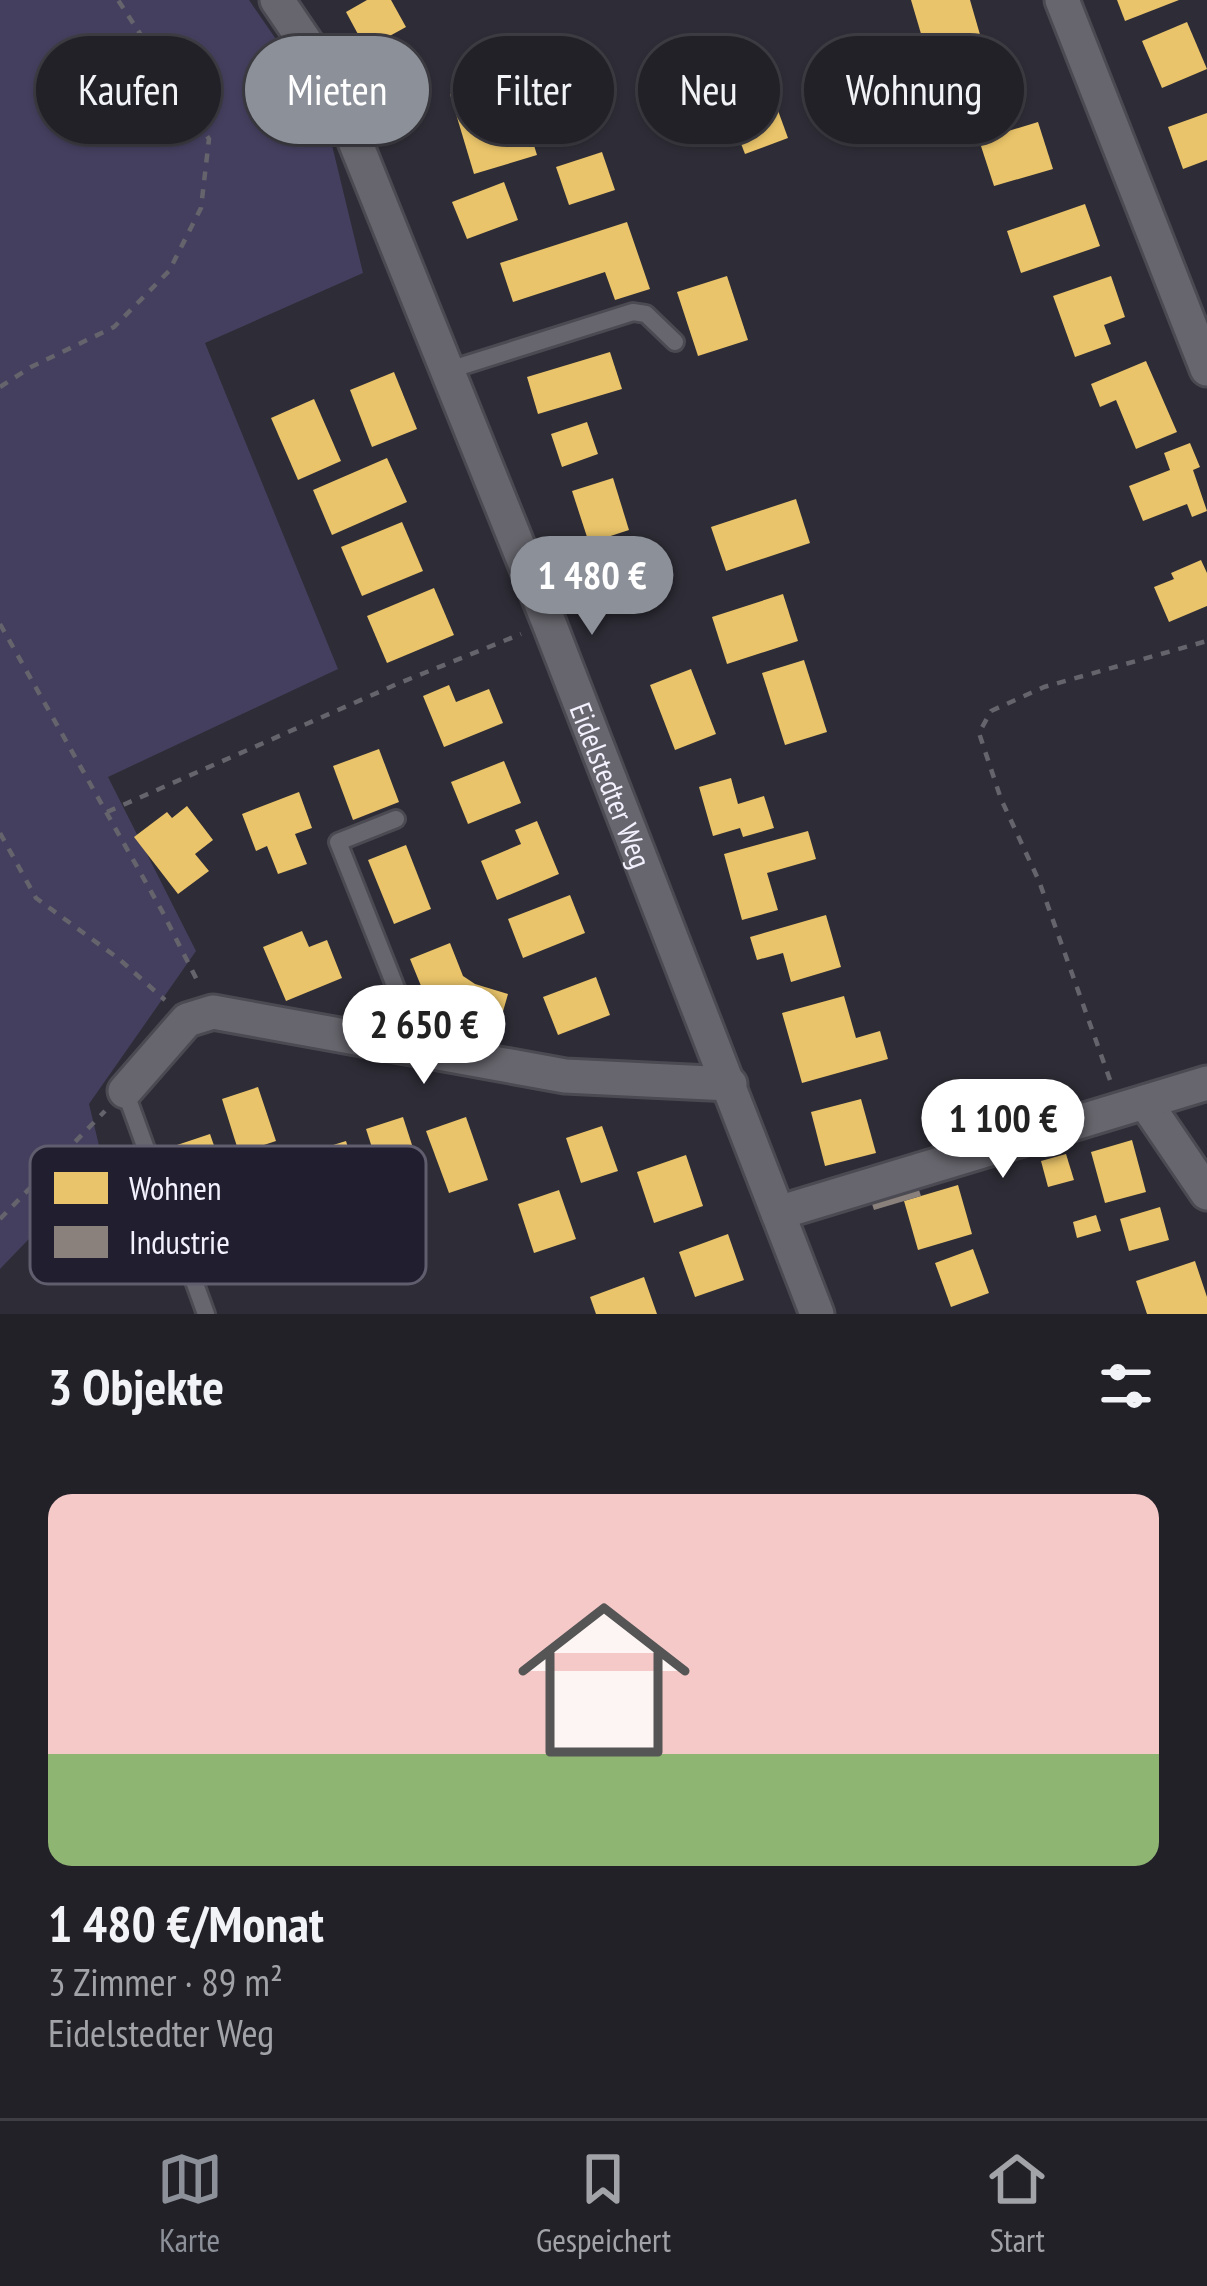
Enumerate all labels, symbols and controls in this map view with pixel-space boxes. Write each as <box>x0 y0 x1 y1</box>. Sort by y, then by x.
chip: Kaufen <box>36 36 221 144</box>
chip: Mieten <box>245 36 429 144</box>
chip: Filter <box>453 36 614 144</box>
chip: Neu <box>638 36 780 144</box>
chip: Wohnung <box>804 36 1024 144</box>
pin: 1 480 € <box>481 536 703 638</box>
text: 1 480 € <box>537 549 647 600</box>
street label: Eidelstedter Weg <box>562 697 661 873</box>
pin: 2 650 € <box>313 985 535 1087</box>
text: 2 650 € <box>369 998 479 1049</box>
pin: 1 100 € <box>892 1079 1114 1181</box>
text: 1 100 € <box>948 1092 1058 1143</box>
legend <box>30 1146 426 1284</box>
text: Wohnen <box>129 1166 221 1209</box>
text: Industrie <box>129 1220 230 1263</box>
text: 3 Objekte <box>48 1353 224 1419</box>
icon: filters <box>1093 1353 1159 1419</box>
icon: home <box>496 1572 712 1788</box>
text: 1 480 €/Monat <box>48 1890 324 1956</box>
text: 3 Zimmer · 89 m² <box>48 1956 283 2007</box>
text: Eidelstedter Weg <box>48 2007 274 2058</box>
tab: Karte <box>157 2146 223 2261</box>
tab: Gespeichert <box>536 2146 671 2261</box>
tab: Start <box>984 2146 1050 2261</box>

